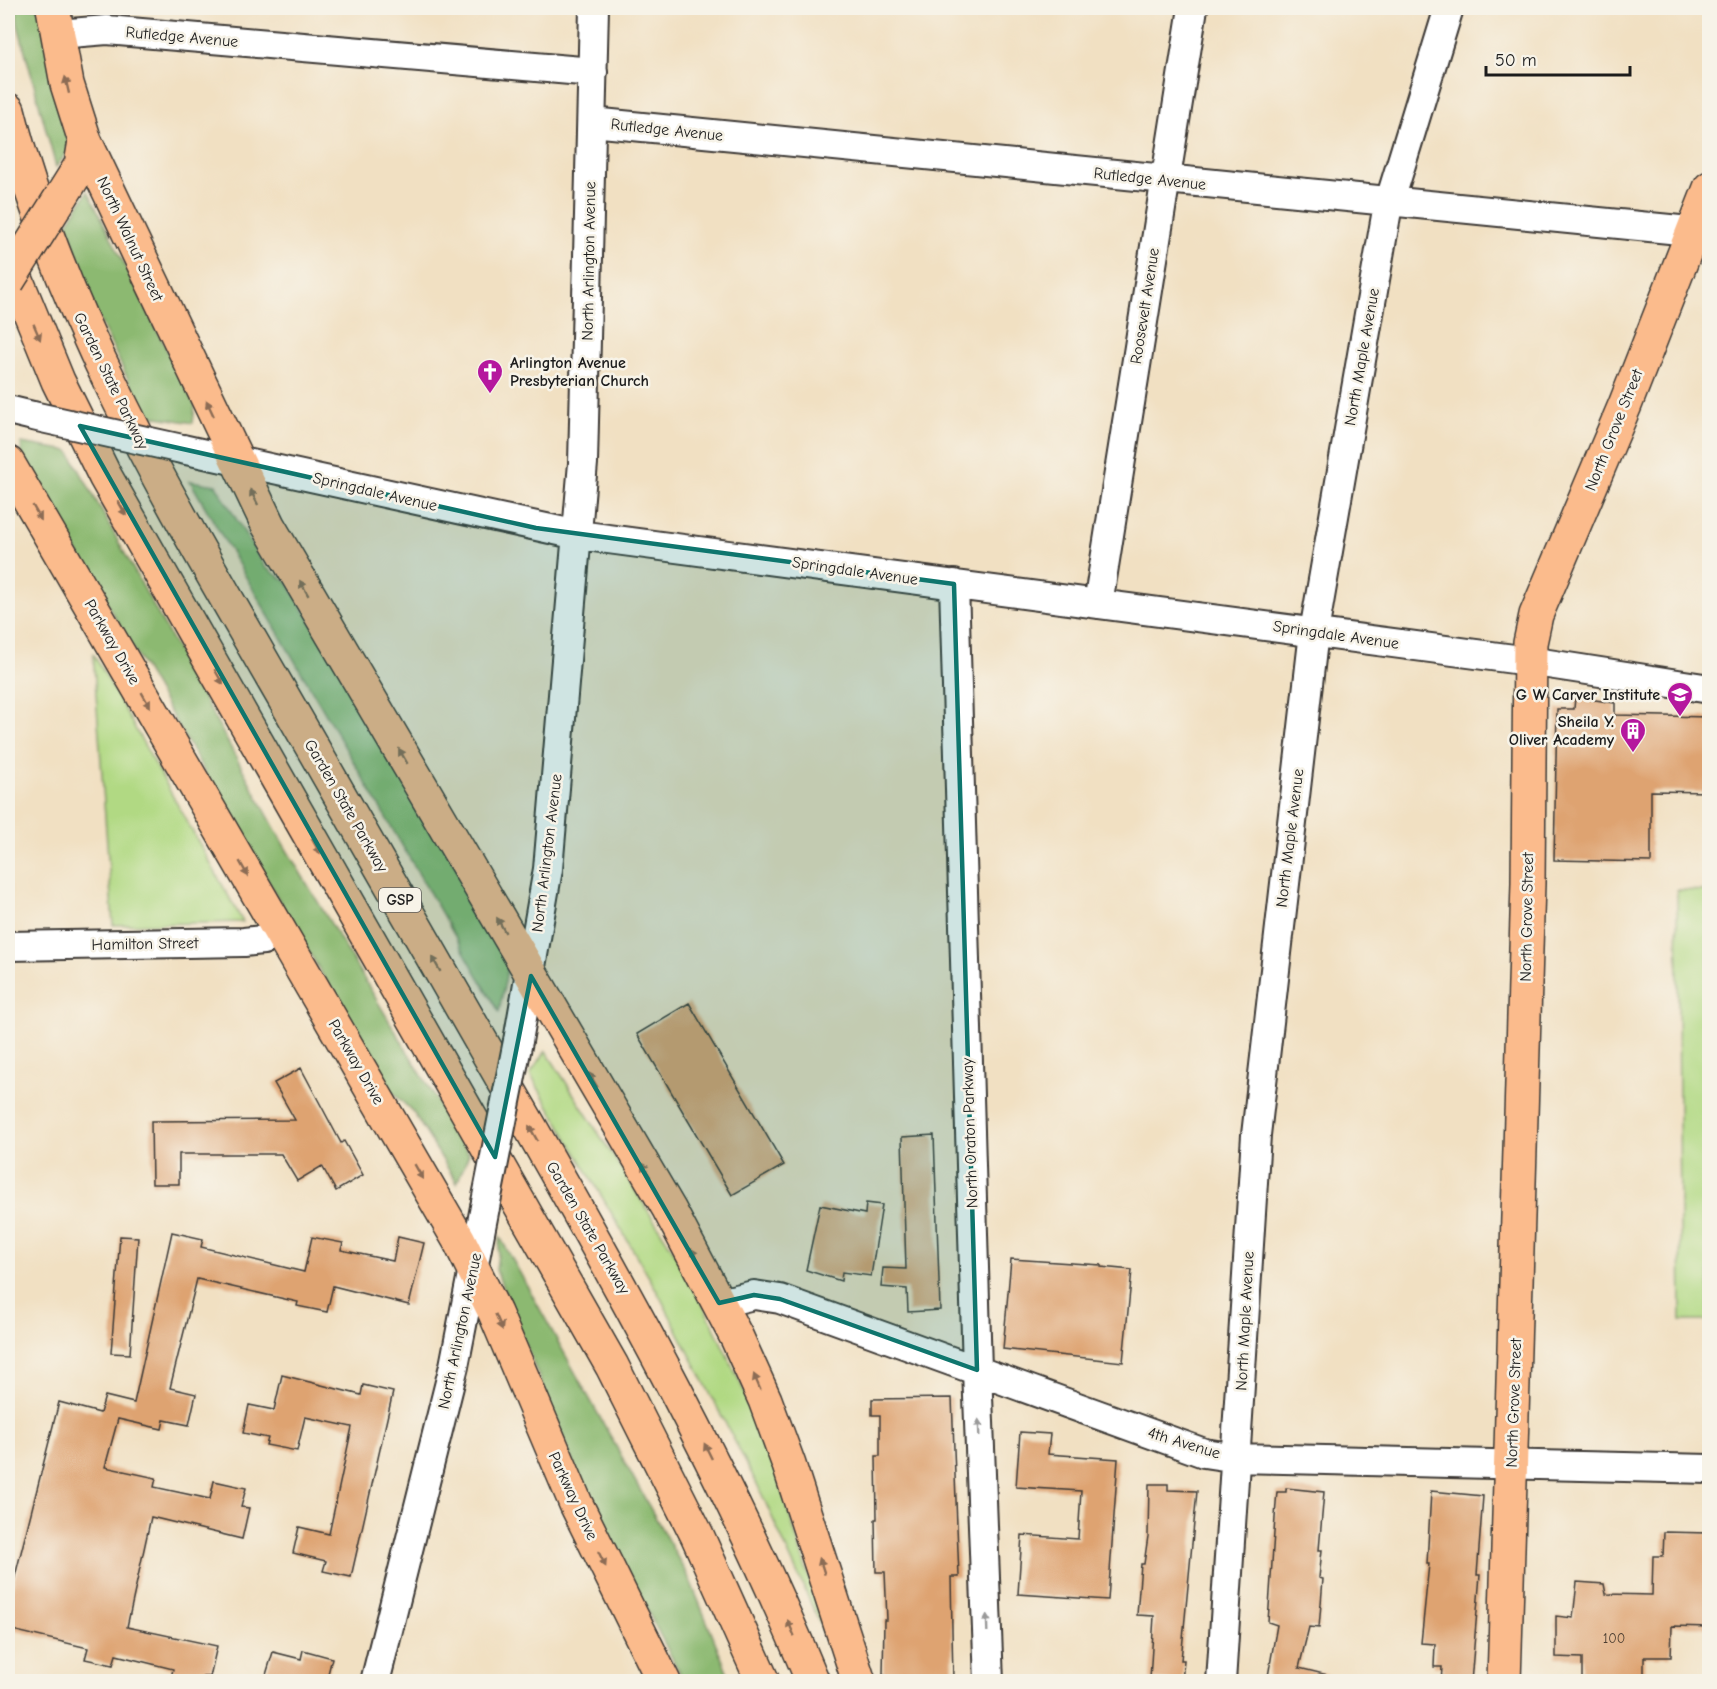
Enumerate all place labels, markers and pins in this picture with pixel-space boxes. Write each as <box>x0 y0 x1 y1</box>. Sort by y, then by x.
place label: Arlington Avenue Presbyterian Church <box>510 354 649 390</box>
church icon: Arlington Avenue Presbyterian Church <box>475 357 505 395</box>
school or university icon: G W Carver Institute <box>1665 680 1695 718</box>
place label: G W Carver Institute <box>1516 686 1660 704</box>
place label: Sheila Y. Oliver Academy <box>1509 713 1615 749</box>
building icon: Sheila Y. Oliver Academy <box>1618 716 1648 754</box>

